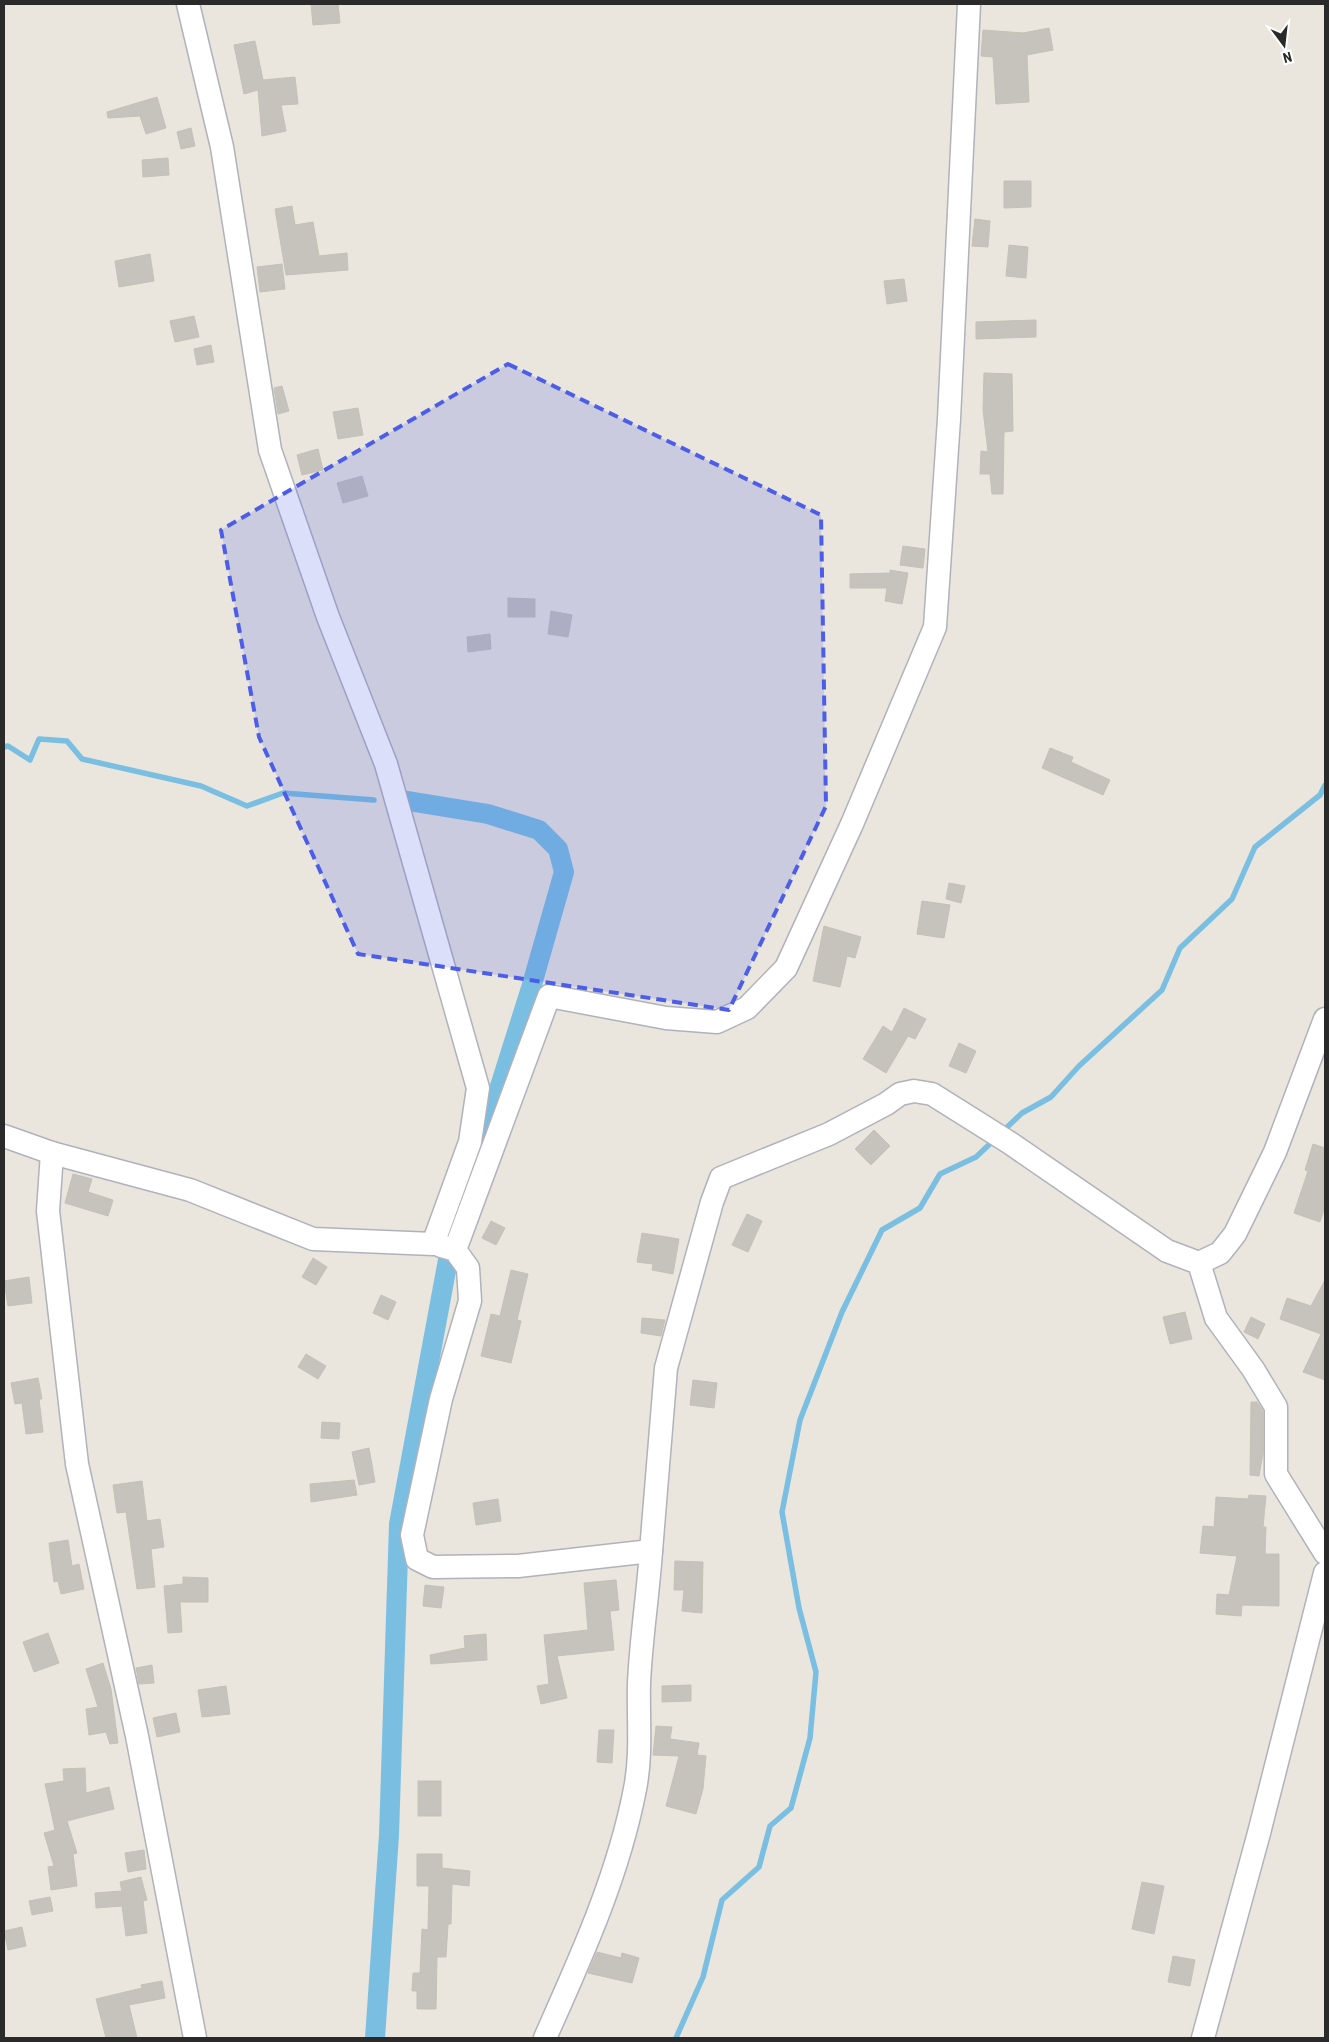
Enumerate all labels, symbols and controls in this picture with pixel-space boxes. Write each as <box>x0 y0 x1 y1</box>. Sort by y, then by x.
north arrow <box>1259 20 1309 70</box>
text: N <box>1281 49 1294 66</box>

